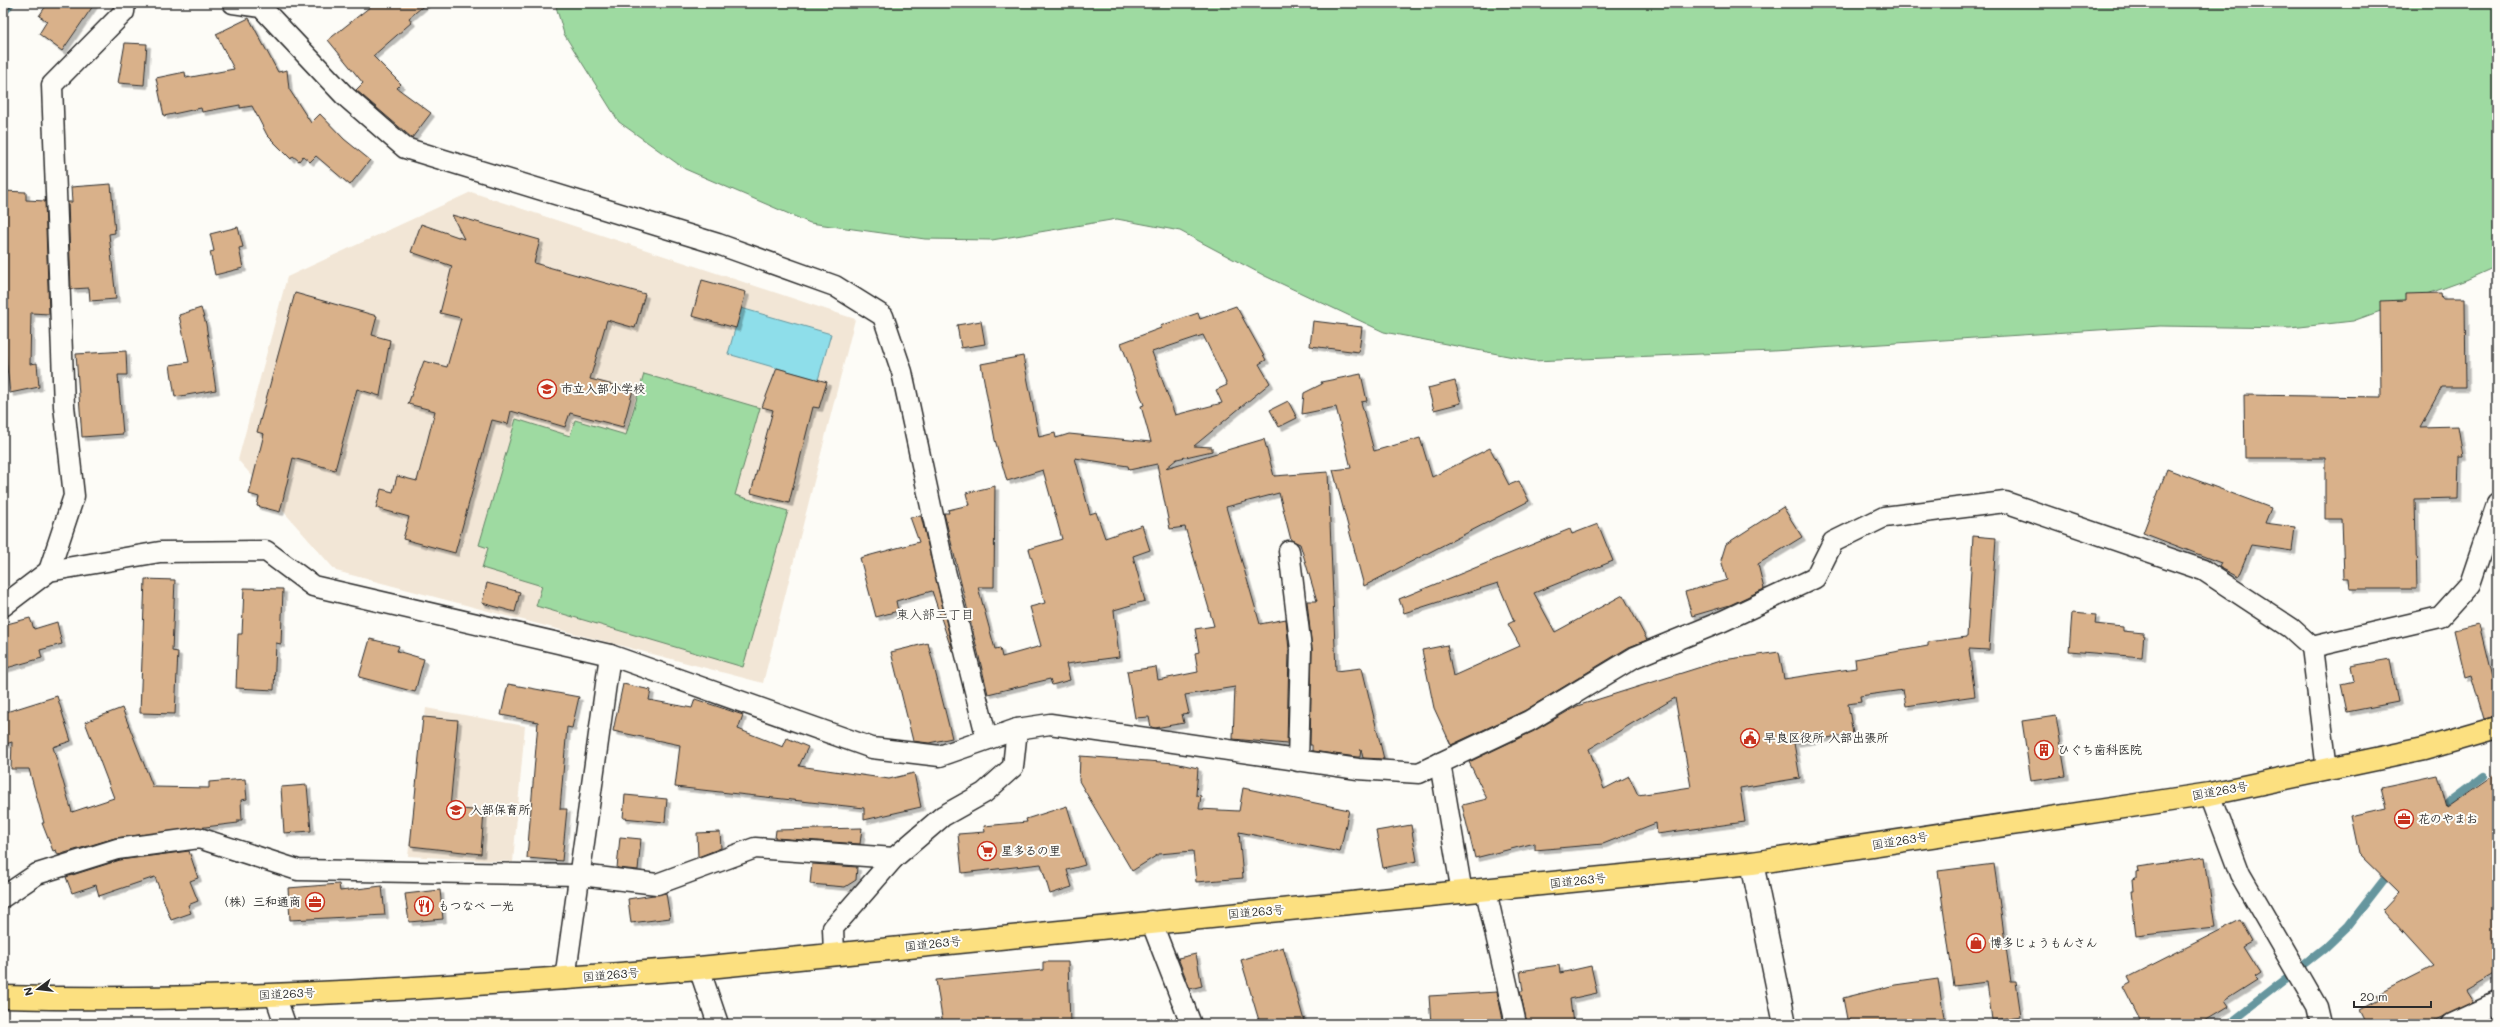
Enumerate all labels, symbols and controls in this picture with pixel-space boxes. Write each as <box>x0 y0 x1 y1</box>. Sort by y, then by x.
school or university icon: 市立入部小学校 <box>536 378 558 400</box>
place label: 市立入部小学校 <box>561 380 645 396</box>
district label: 東入部二丁目 <box>896 605 974 622</box>
public building icon: 早良区役所 入部出張所 <box>1739 727 1761 749</box>
place label: 早良区役所 入部出張所 <box>1764 729 1889 745</box>
building icon: ひぐち歯科医院 <box>2033 739 2055 761</box>
place label: ひぐち歯科医院 <box>2058 741 2142 757</box>
street label: 国道263号 <box>2190 777 2249 803</box>
school or university icon: 入部保育所 <box>445 799 467 821</box>
place label: 入部保育所 <box>470 801 531 817</box>
office icon: 花のやまお <box>2393 808 2415 830</box>
place label: 花のやまお <box>2418 810 2478 826</box>
street label: 国道263号 <box>1870 828 1929 852</box>
supermarket icon: 星多るの里 <box>976 840 998 862</box>
place label: 星多るの里 <box>1001 842 1061 858</box>
street label: 国道263号 <box>1549 869 1607 891</box>
office icon: （株）三和通商 <box>304 891 326 913</box>
place label: （株）三和通商 <box>217 893 301 909</box>
restaurant icon: もつなべ 一光 <box>413 895 435 917</box>
place label: もつなべ 一光 <box>438 897 514 913</box>
street label: 国道263号 <box>1227 901 1285 921</box>
street label: 国道263号 <box>904 932 962 954</box>
shop icon: 博多じょうもんさん <box>1965 932 1987 954</box>
place label: 博多じょうもんさん <box>1990 934 2098 950</box>
street label: 国道263号 <box>582 964 640 984</box>
north arrow <box>18 969 58 1009</box>
scale bar <box>2354 983 2431 1009</box>
street label: 国道263号 <box>258 984 316 1002</box>
text: N <box>20 986 36 998</box>
text: 20 m <box>2360 988 2388 1004</box>

